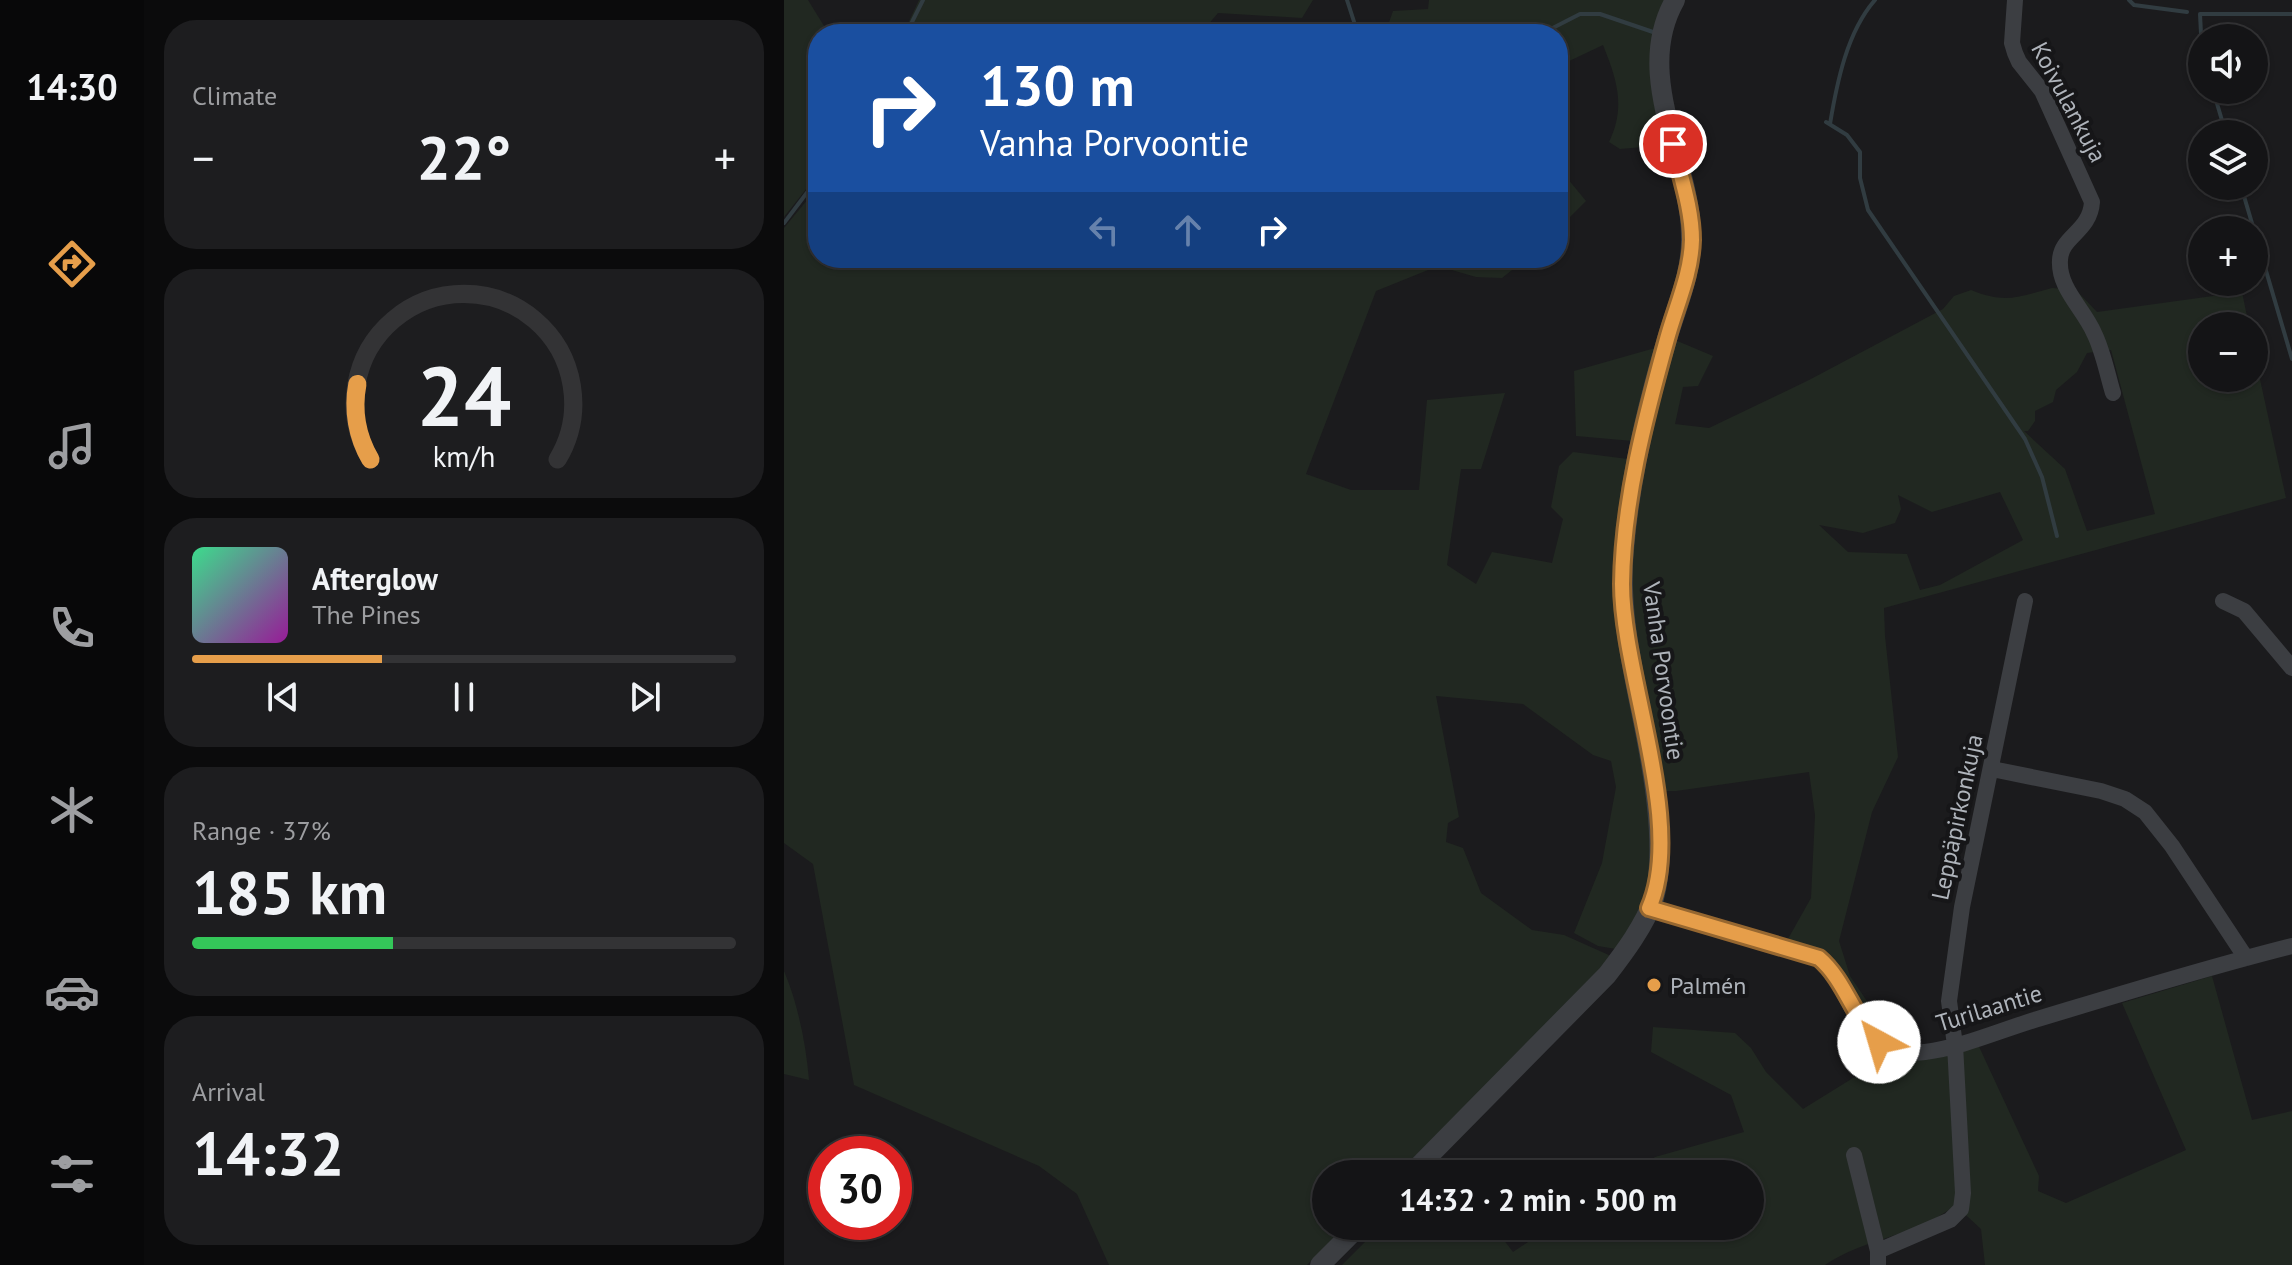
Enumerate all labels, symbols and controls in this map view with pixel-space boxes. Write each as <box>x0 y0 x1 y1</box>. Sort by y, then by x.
map controls <box>2188 24 2268 392</box>
button: sound <box>2188 24 2268 104</box>
street label: Koivulankuja <box>2024 36 2114 168</box>
text: 130 m <box>980 49 1135 121</box>
icon: right <box>848 56 952 160</box>
text: 14:30 <box>26 63 118 110</box>
text: Climate <box>192 79 277 112</box>
pin <box>1639 110 1707 178</box>
text: 22° <box>417 118 511 196</box>
text: Vanha Porvoontie <box>980 119 1249 166</box>
button: layers <box>2188 120 2268 200</box>
icon: arrive <box>1651 122 1695 166</box>
text: − <box>192 129 214 186</box>
text: + <box>714 129 736 186</box>
icon: left <box>1082 208 1126 252</box>
icon: ahead <box>1166 208 1210 252</box>
icon: right <box>1250 208 1294 252</box>
button: + <box>2188 216 2268 296</box>
icon: directions <box>44 236 100 292</box>
button: − <box>2188 312 2268 392</box>
text: 24 <box>417 340 511 448</box>
icon: music <box>44 418 100 474</box>
text: km/h <box>433 438 495 475</box>
text: Afterglow <box>312 559 438 598</box>
street label: Vanha Porvoontie <box>1636 579 1692 762</box>
text: The Pines <box>312 598 421 631</box>
icon: phone <box>44 600 100 656</box>
icon: previous <box>261 675 305 719</box>
icon: pause <box>442 675 486 719</box>
icon: next <box>623 675 667 719</box>
street label: Leppäpirkonkuja <box>1924 731 1990 903</box>
icon: climate <box>44 782 100 838</box>
text: Range · 37% <box>192 814 331 847</box>
text: 185 km <box>192 853 387 931</box>
icon: car <box>44 964 100 1020</box>
place label: Palmén <box>1670 970 1746 1001</box>
marker: Palmén <box>1645 976 1663 994</box>
street label: Turilaantie <box>1932 977 2046 1039</box>
position arrow <box>1837 1000 1921 1084</box>
text: Arrival <box>192 1075 265 1108</box>
text: 14:32 <box>192 1114 344 1192</box>
speed limit sign: 30 <box>808 1136 912 1240</box>
icon: filters <box>44 1146 100 1202</box>
text: 14:32 · 2 min · 500 m <box>1399 1180 1677 1219</box>

